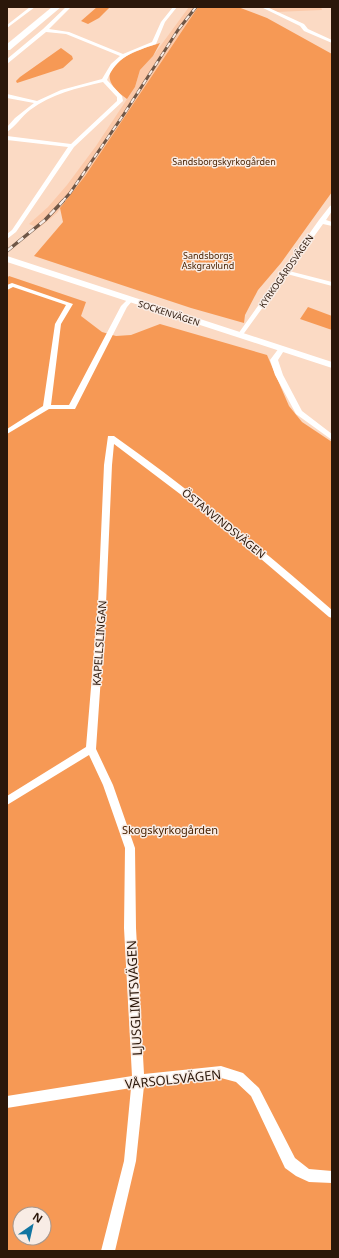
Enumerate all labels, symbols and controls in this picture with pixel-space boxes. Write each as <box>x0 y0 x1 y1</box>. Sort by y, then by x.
park label: Sandsborgskyrkogården <box>172 155 276 168</box>
street label: KYRKOGÅRDSVÄGEN <box>256 232 316 310</box>
park label: Sandsborgs Askgravlund <box>182 249 234 272</box>
street label: SOCKENVÄGEN <box>137 297 201 329</box>
street label: ÖSTANVINDSVÄGEN <box>179 485 269 561</box>
street label: KAPELLSLINGAN <box>89 600 109 686</box>
park label: Skogskyrkogården <box>122 822 218 837</box>
street label: LJUSGLIMTSVÄGEN <box>122 940 146 1056</box>
street label: VÅRSOLSVÄGEN <box>124 1065 222 1093</box>
north arrow <box>12 1206 52 1246</box>
text: N <box>30 1209 46 1226</box>

